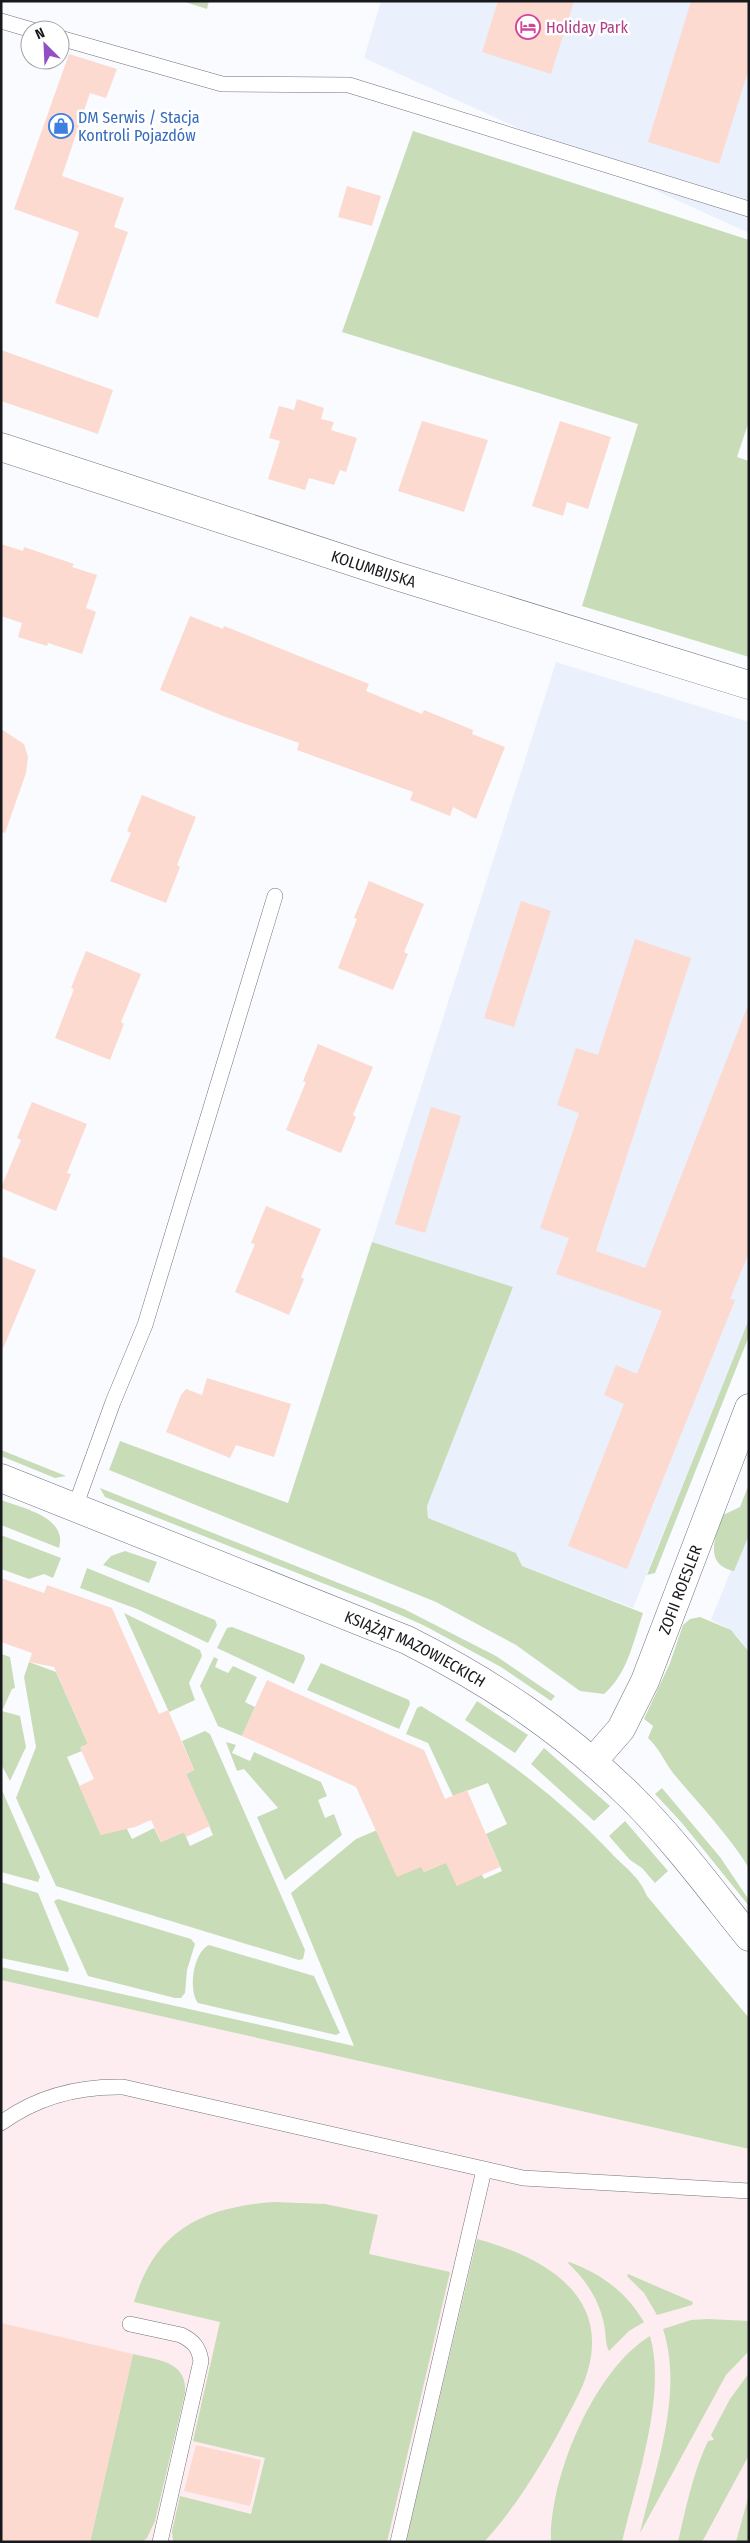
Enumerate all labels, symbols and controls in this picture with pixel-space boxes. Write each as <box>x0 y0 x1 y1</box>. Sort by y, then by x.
hotel icon: Holiday Park <box>515 14 541 40</box>
place label: Holiday Park <box>546 18 628 37</box>
north arrow <box>20 20 70 70</box>
text: N <box>33 24 47 43</box>
place label: DM Serwis / Stacja Kontroli Pojazdów <box>78 108 200 145</box>
shop icon: DM Serwis / Stacja Kontroli Pojazdów <box>48 113 74 139</box>
street label: KOLUMBIJSKA <box>329 546 419 592</box>
street label: ZOFII ROESLER <box>655 1542 706 1637</box>
street label: KSIĄŻĄT MAZOWIECKICH <box>342 1607 489 1691</box>

